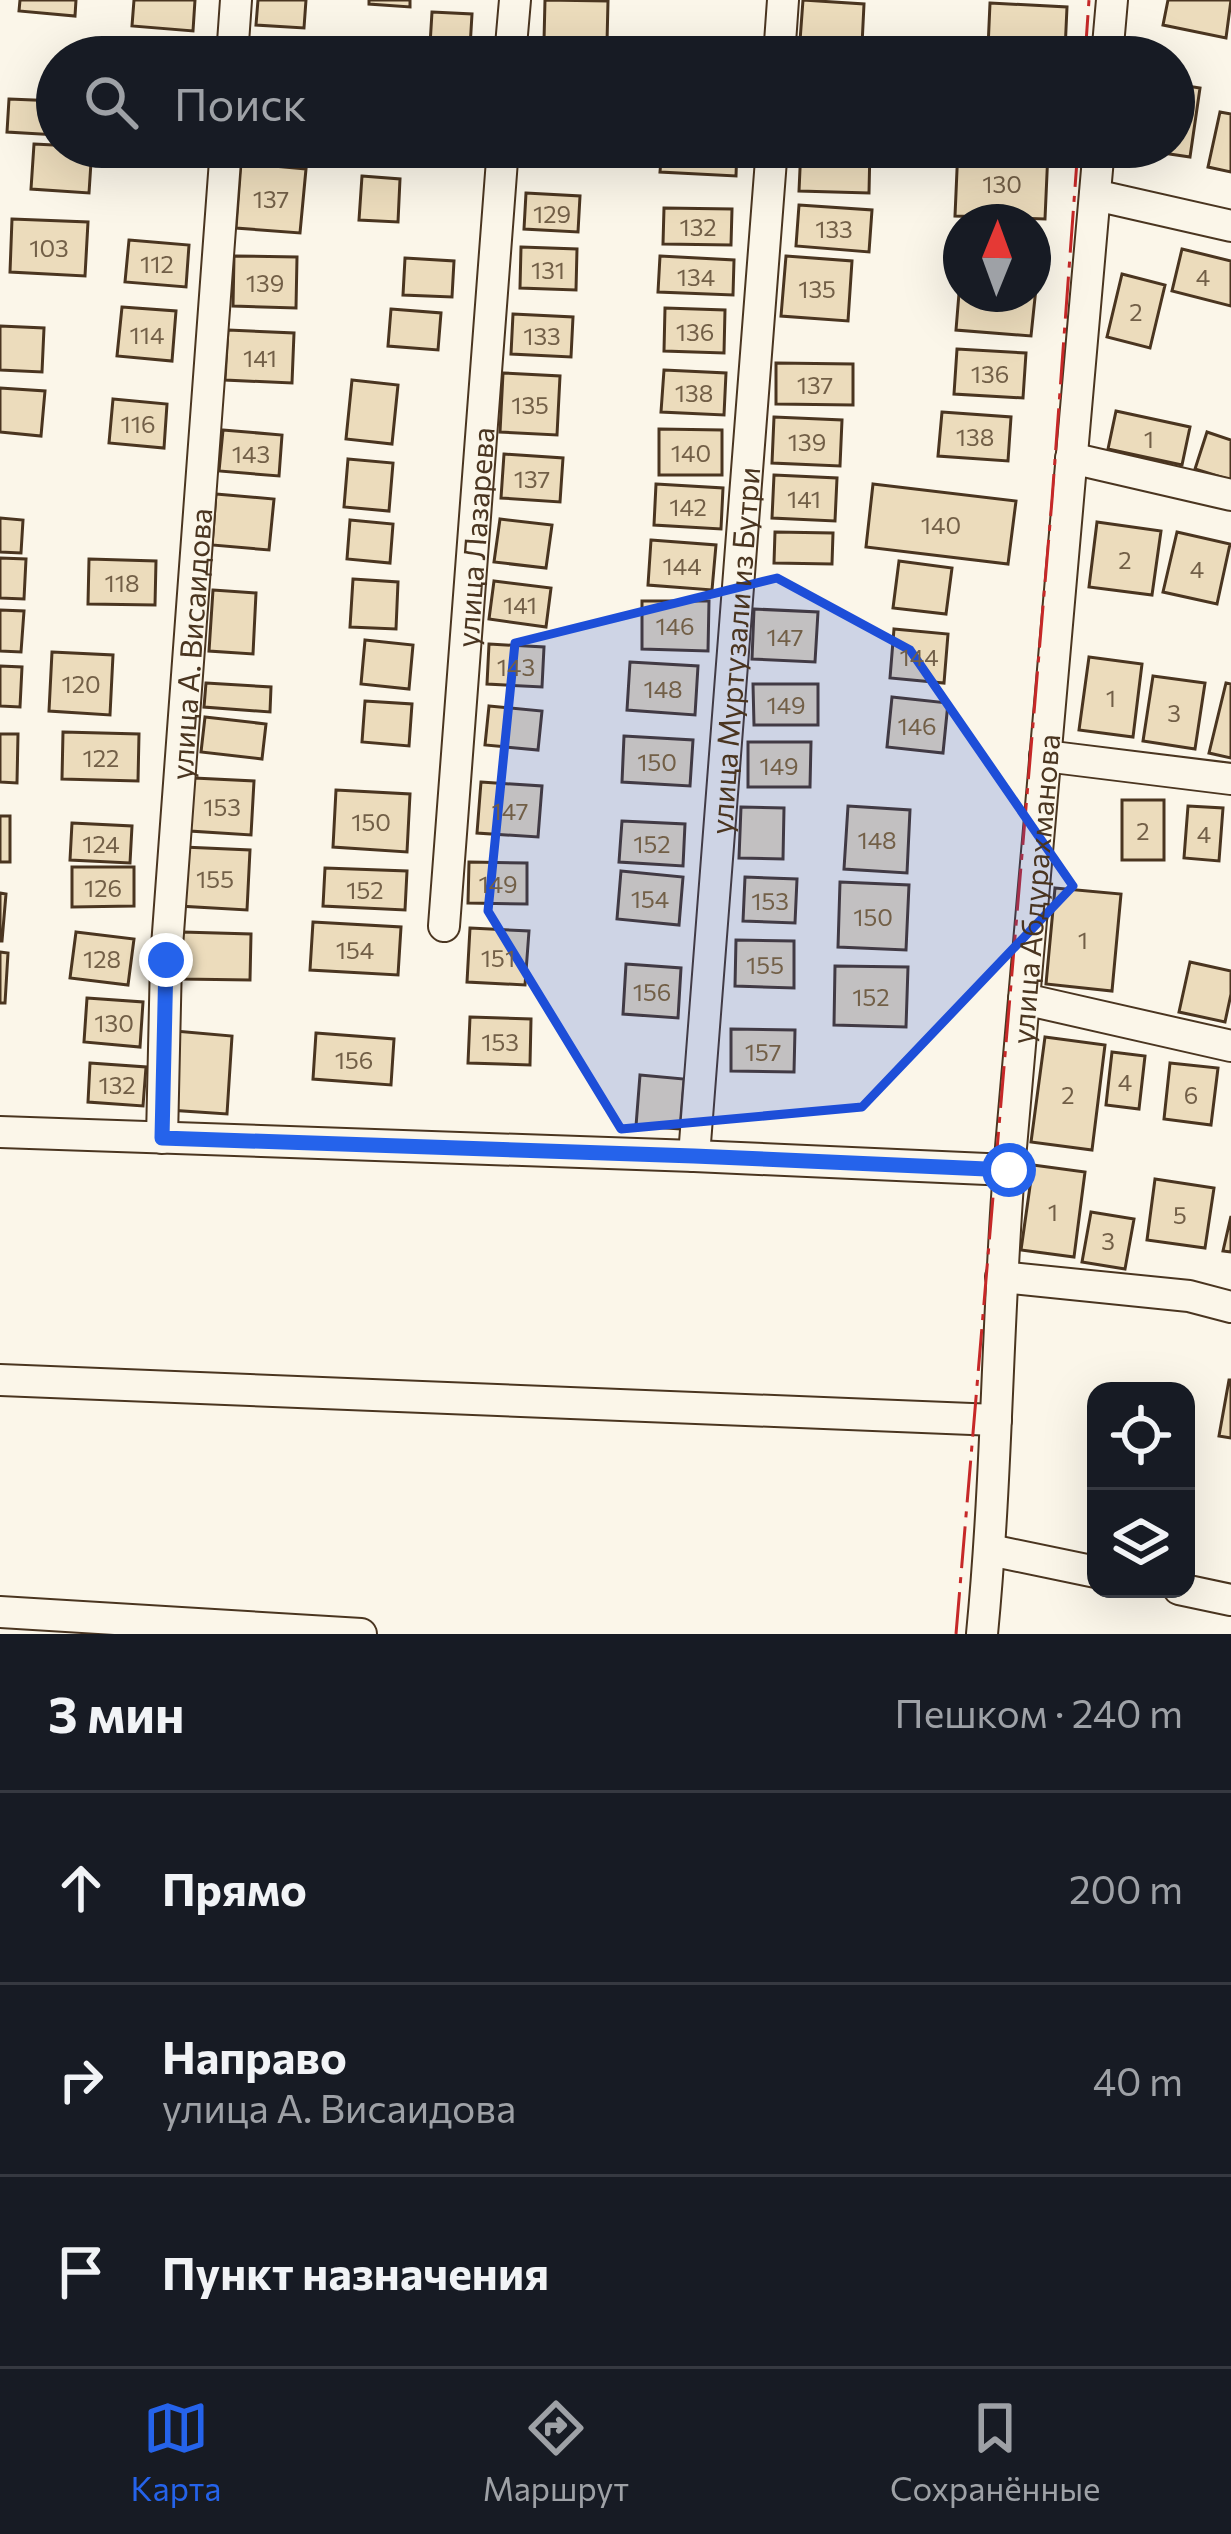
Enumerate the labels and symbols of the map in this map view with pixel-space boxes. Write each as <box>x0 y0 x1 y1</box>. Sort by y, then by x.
house number: 130 <box>982 169 1022 198</box>
house number: 137 <box>253 184 289 213</box>
house number: 129 <box>533 199 571 228</box>
north arrow <box>943 204 1051 312</box>
house number: 132 <box>679 212 717 241</box>
house number: 133 <box>815 214 853 243</box>
house number: 103 <box>29 233 69 262</box>
house number: 112 <box>140 249 174 278</box>
house number: 131 <box>531 255 565 284</box>
house number: 134 <box>677 262 715 291</box>
house number: 4 <box>1196 262 1210 291</box>
house number: 139 <box>246 268 284 297</box>
house number: 135 <box>798 274 836 303</box>
house number: 2 <box>1129 297 1143 326</box>
house number: 136 <box>676 317 714 346</box>
house number: 114 <box>130 320 164 349</box>
house number: 133 <box>523 321 561 350</box>
house number: 141 <box>243 343 277 372</box>
house number: 136 <box>971 359 1009 388</box>
house number: 137 <box>797 370 833 399</box>
house number: 138 <box>675 378 713 407</box>
house number: 135 <box>511 390 549 419</box>
house number: 116 <box>120 409 156 438</box>
house number: 138 <box>956 422 994 451</box>
house number: 1 <box>1144 424 1154 453</box>
street label: улица Лазарева <box>447 426 500 649</box>
house number: 139 <box>788 427 826 456</box>
house number: 140 <box>671 438 711 467</box>
house number: 143 <box>232 439 270 468</box>
house number: 137 <box>514 464 550 493</box>
street label: улица Муртузали из Бутри <box>700 465 766 836</box>
house number: 141 <box>787 484 821 513</box>
house number: 142 <box>669 492 707 521</box>
street label: улица А. Висаидова <box>161 507 218 781</box>
house number: 140 <box>921 510 961 539</box>
house number: 2 <box>1118 545 1132 574</box>
house number: 144 <box>662 551 702 580</box>
house number: 4 <box>1190 554 1204 583</box>
house number: 118 <box>104 568 140 597</box>
house number: 141 <box>503 590 537 619</box>
house number: 146 <box>655 611 695 640</box>
house number: 147 <box>767 622 803 651</box>
house number: 144 <box>899 642 939 671</box>
house number: 143 <box>497 652 535 681</box>
house number: 120 <box>61 669 101 698</box>
house number: 148 <box>643 674 683 703</box>
house number: 1 <box>1106 683 1116 712</box>
house number: 149 <box>766 690 806 719</box>
house number: 3 <box>1167 698 1181 727</box>
house number: 146 <box>897 711 937 740</box>
street label: улица Абдурахманова <box>1002 732 1066 1046</box>
house number: 122 <box>83 743 119 772</box>
house number: 150 <box>637 747 677 776</box>
house number: 149 <box>759 751 799 780</box>
house number: 153 <box>203 792 241 821</box>
house number: 147 <box>492 796 528 825</box>
house number: 150 <box>351 807 391 836</box>
house number: 2 <box>1136 816 1150 845</box>
house number: 4 <box>1197 819 1211 848</box>
house number: 148 <box>857 825 897 854</box>
house number: 124 <box>82 829 120 858</box>
house number: 152 <box>633 829 671 858</box>
house number: 155 <box>196 864 234 893</box>
house number: 149 <box>478 869 518 898</box>
house number: 126 <box>84 873 122 902</box>
house number: 152 <box>346 875 384 904</box>
house number: 154 <box>631 884 669 913</box>
house number: 153 <box>751 886 789 915</box>
house number: 150 <box>853 902 893 931</box>
house number: 1 <box>1078 925 1088 954</box>
route end <box>139 933 193 987</box>
house number: 154 <box>336 935 374 964</box>
house number: 151 <box>481 943 515 972</box>
house number: 128 <box>83 944 121 973</box>
house number: 155 <box>746 950 784 979</box>
house number: 156 <box>633 977 671 1006</box>
house number: 152 <box>852 982 890 1011</box>
house number: 130 <box>94 1008 134 1037</box>
house number: 153 <box>481 1027 519 1056</box>
house number: 157 <box>745 1037 781 1066</box>
house number: 156 <box>335 1045 373 1074</box>
house number: 4 <box>1118 1067 1132 1096</box>
house number: 132 <box>98 1070 136 1099</box>
house number: 2 <box>1061 1080 1075 1109</box>
house number: 6 <box>1184 1080 1198 1109</box>
route start <box>982 1143 1036 1197</box>
house number: 1 <box>1048 1197 1058 1226</box>
house number: 5 <box>1173 1200 1187 1229</box>
house number: 3 <box>1101 1226 1115 1255</box>

